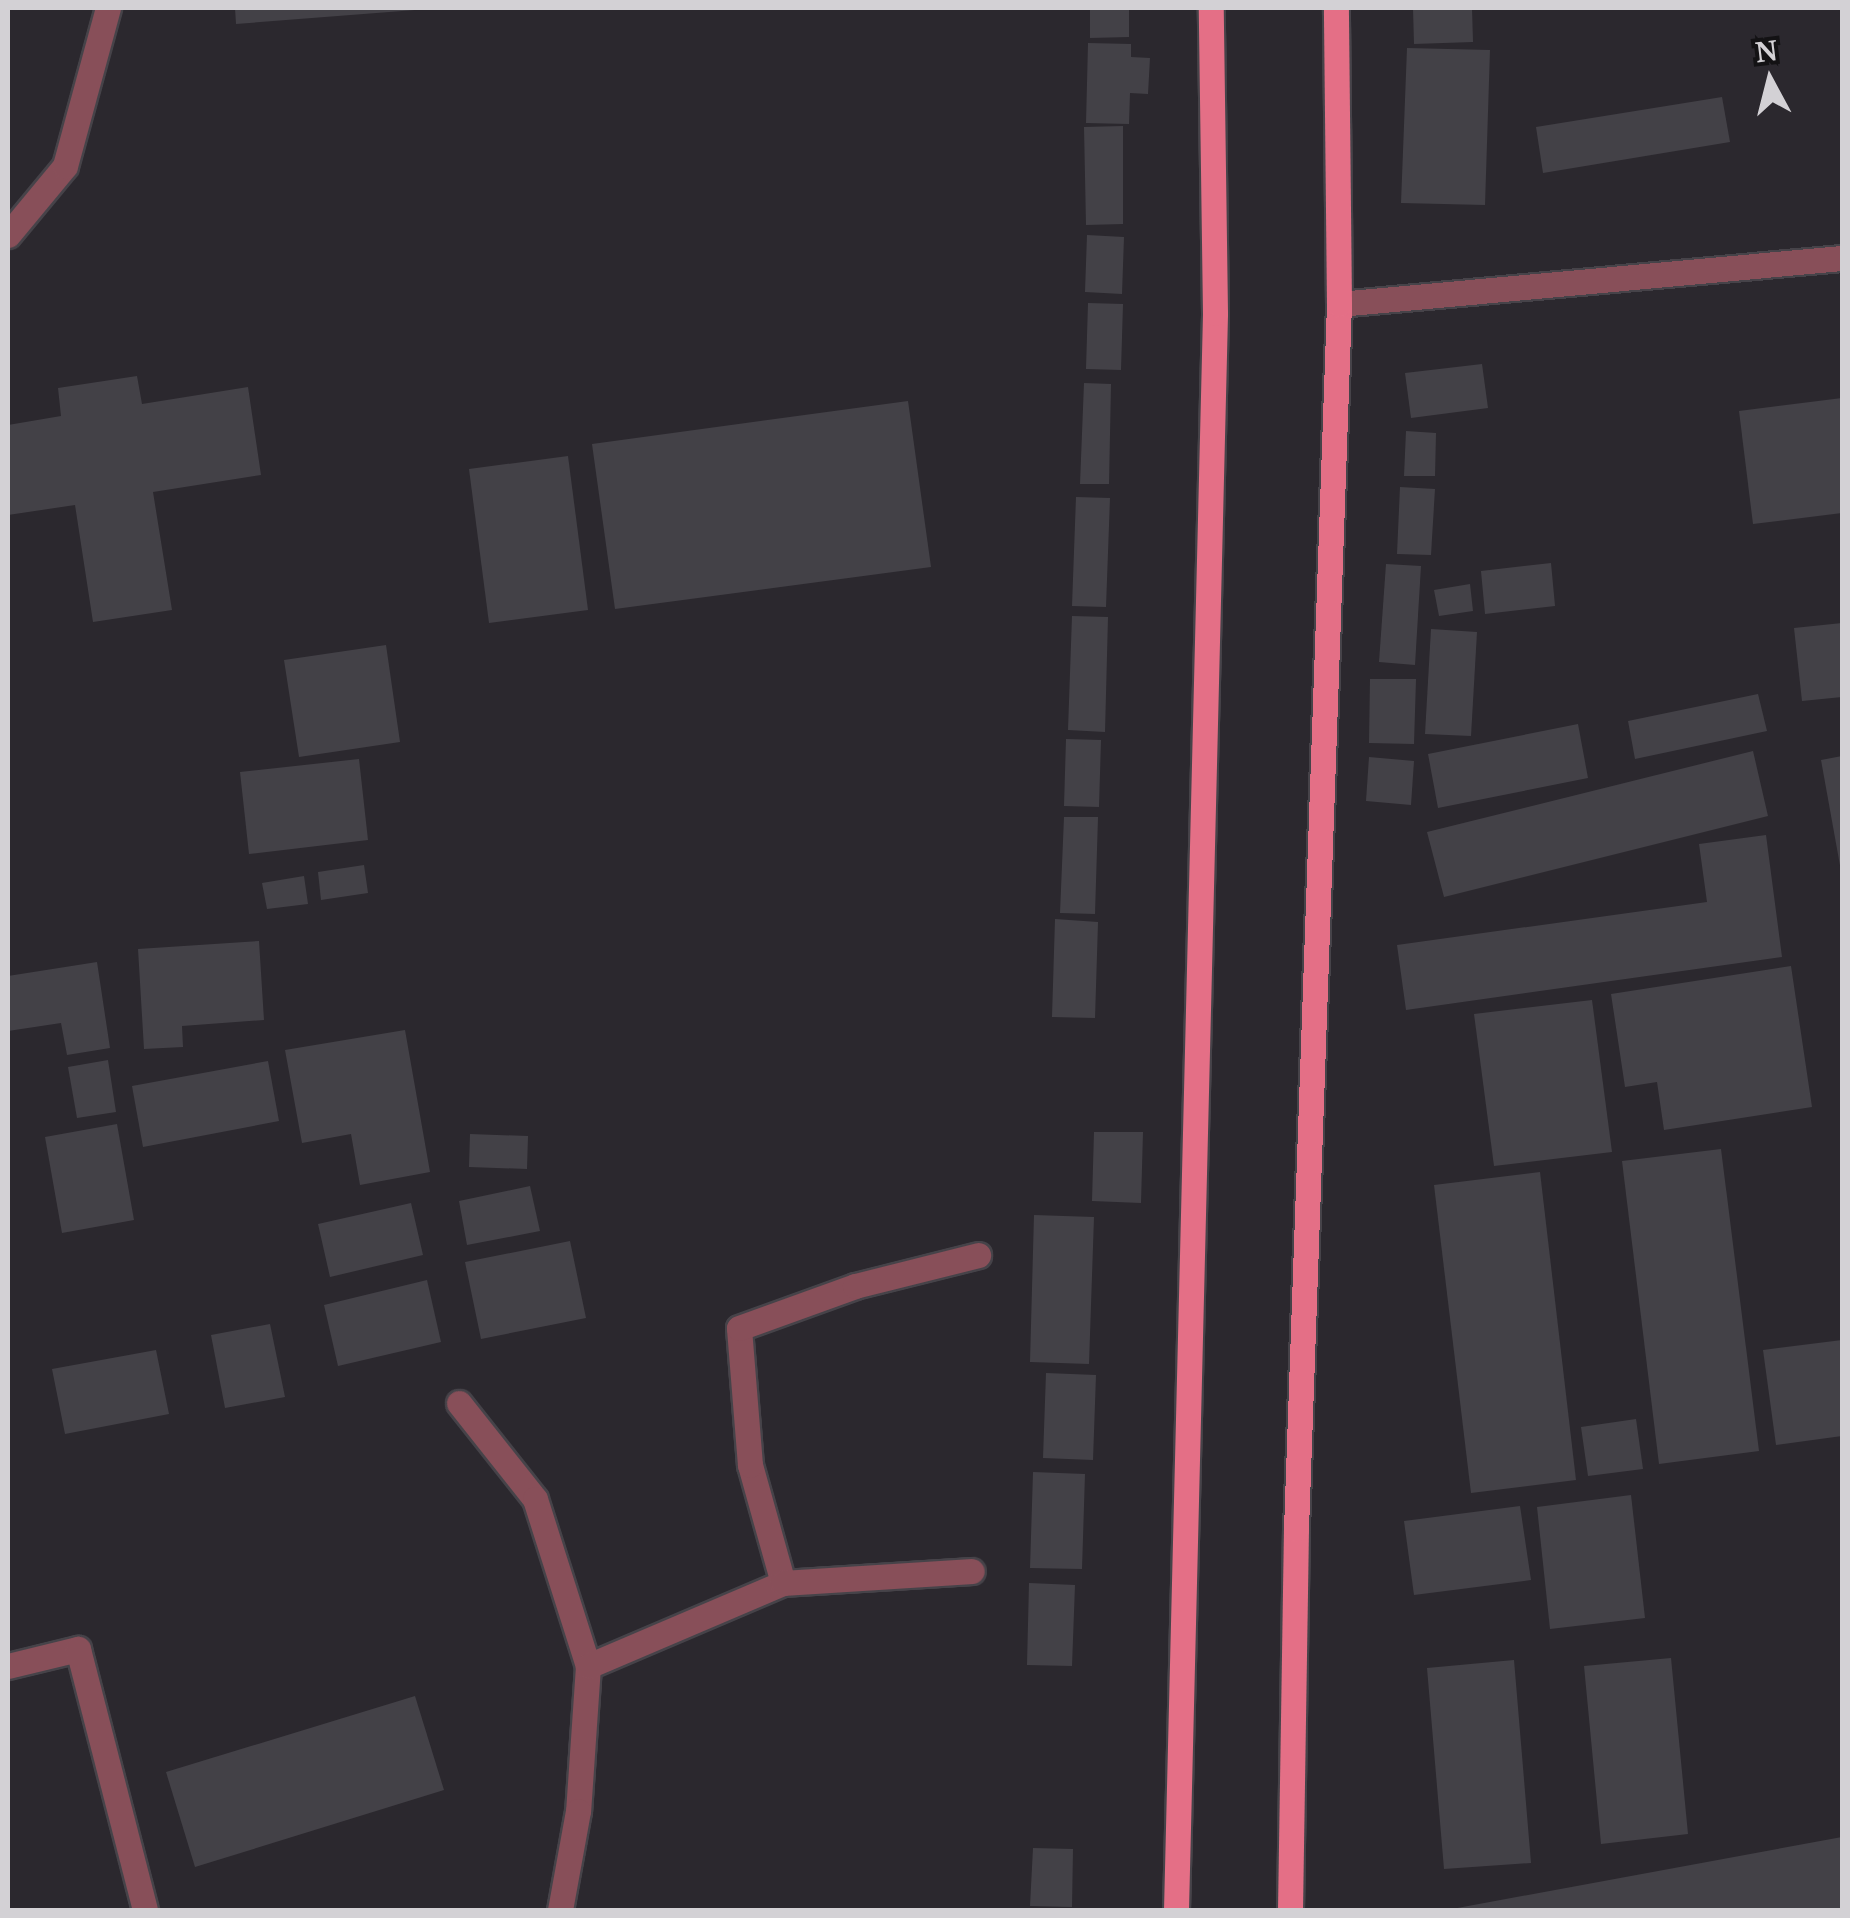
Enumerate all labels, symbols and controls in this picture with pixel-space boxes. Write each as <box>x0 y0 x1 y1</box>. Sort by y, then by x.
north arrow <box>1720 30 1820 130</box>
text: N <box>1753 30 1780 70</box>

